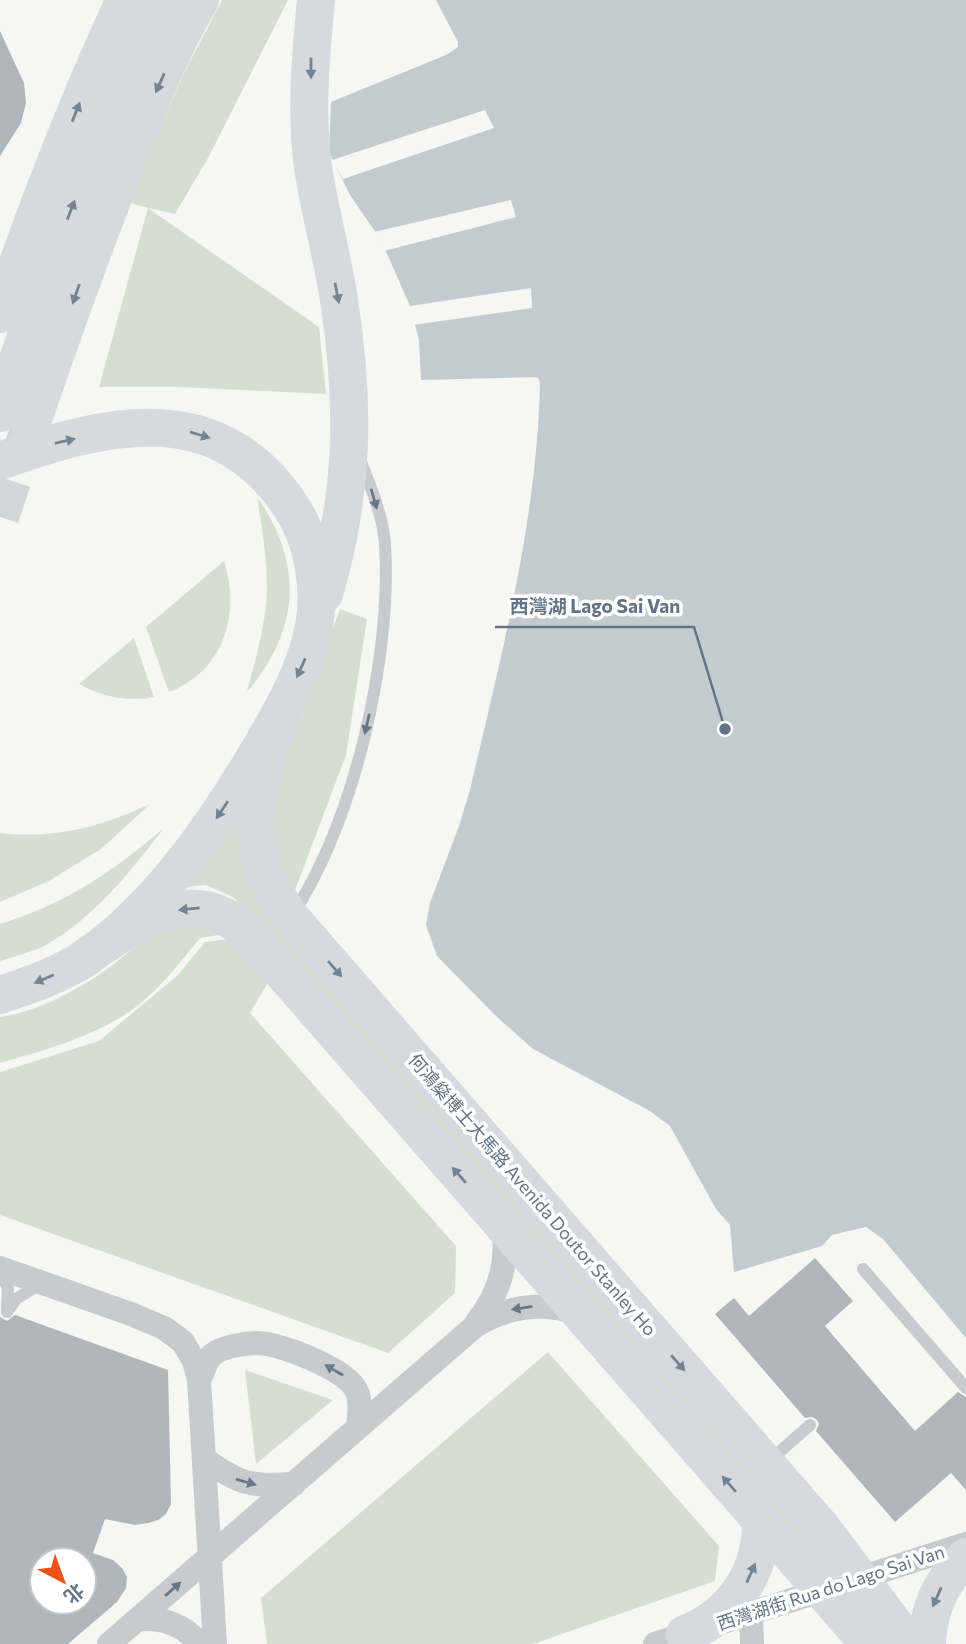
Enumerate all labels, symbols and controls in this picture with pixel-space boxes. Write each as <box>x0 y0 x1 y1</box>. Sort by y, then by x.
one-way arrow <box>305 57 317 79</box>
one-way arrow <box>154 72 165 93</box>
one-way arrow <box>70 101 81 122</box>
one-way arrow <box>66 199 77 220</box>
one-way arrow <box>332 282 343 304</box>
one-way arrow <box>70 283 81 304</box>
one-way arrow <box>189 431 210 441</box>
one-way arrow <box>54 435 76 446</box>
one-way arrow <box>370 489 380 510</box>
callout: 西灣湖 Lago Sai Van <box>495 587 694 627</box>
text: 西灣湖 Lago Sai Van <box>510 594 680 617</box>
one-way arrow <box>295 658 307 678</box>
one-way arrow <box>362 713 373 735</box>
one-way arrow <box>215 800 228 820</box>
one-way arrow <box>178 904 200 915</box>
one-way arrow <box>327 961 342 978</box>
one-way arrow <box>34 974 55 985</box>
street label: 何鴻燊博士大馬路 Avenida Doutor Stanley Ho <box>404 1049 661 1340</box>
one-way arrow <box>452 1166 467 1183</box>
one-way arrow <box>511 1303 533 1314</box>
one-way arrow <box>670 1354 685 1371</box>
one-way arrow <box>324 1364 344 1376</box>
one-way arrow <box>722 1475 737 1492</box>
one-way arrow <box>235 1477 257 1488</box>
street label: 西灣湖街 Rua do Lago Sai Van <box>714 1540 947 1634</box>
north arrow <box>28 1546 98 1616</box>
one-way arrow <box>745 1563 757 1583</box>
text: 北 <box>60 1579 89 1609</box>
one-way arrow <box>164 1581 181 1597</box>
one-way arrow <box>931 1587 943 1607</box>

